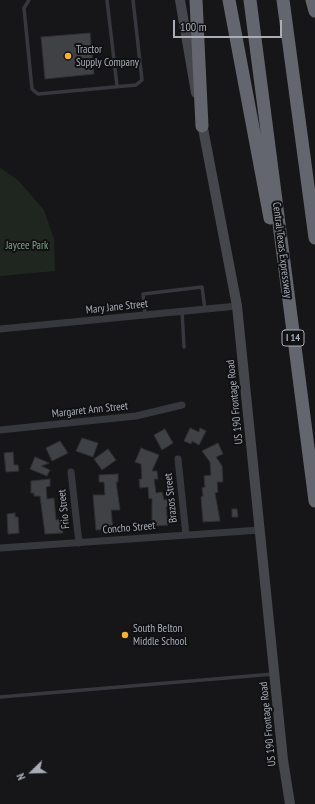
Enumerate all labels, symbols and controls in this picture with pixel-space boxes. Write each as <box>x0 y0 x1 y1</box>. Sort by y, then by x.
scale bar <box>175 12 284 38</box>
text: 100 m <box>180 19 207 34</box>
place label: Tractor Supply Company <box>76 43 139 69</box>
marker: Tractor Supply Company <box>63 51 73 61</box>
street label: Central Texas Expressway <box>270 201 294 299</box>
park label: Jaycee Park <box>6 239 48 253</box>
street label: Mary Jane Street <box>85 297 149 317</box>
road number: I 14 <box>282 330 304 346</box>
street label: US 190 Frontage Road <box>224 359 246 445</box>
street label: Margaret Ann Street <box>51 399 129 421</box>
street label: Brazos Street <box>162 472 180 524</box>
street label: Frio Street <box>55 489 73 529</box>
street label: Concho Street <box>102 519 156 537</box>
place label: South Belton Middle School <box>133 622 187 648</box>
marker: South Belton Middle School <box>120 630 130 640</box>
street label: US 190 Frontage Road <box>257 681 279 767</box>
north arrow <box>12 752 52 792</box>
text: N <box>13 771 29 782</box>

